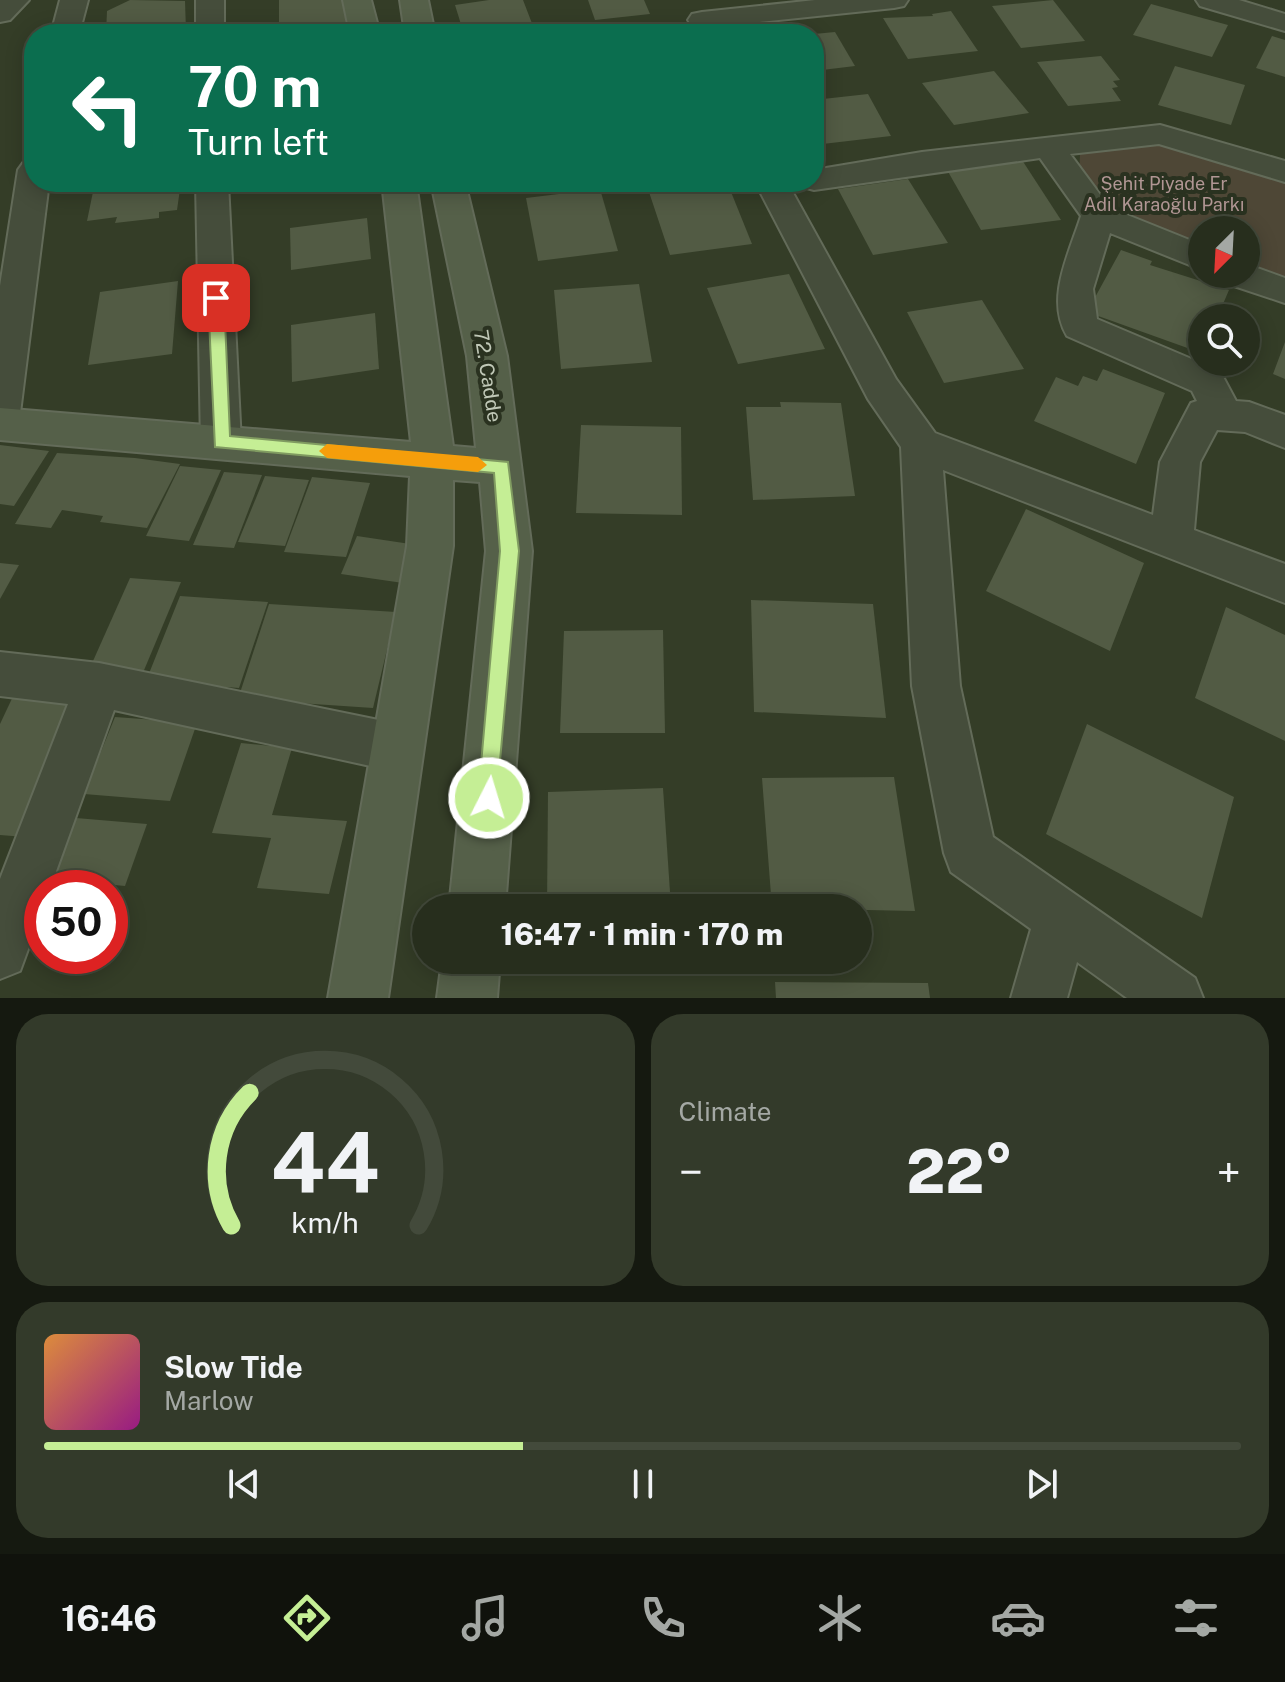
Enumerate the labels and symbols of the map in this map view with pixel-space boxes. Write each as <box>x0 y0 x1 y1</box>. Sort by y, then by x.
park label: Şehit Piyade Er Adil Karaoğlu Parkı <box>1084 173 1244 215</box>
north arrow <box>1188 216 1260 288</box>
pin <box>182 264 250 332</box>
street label: 72. Cadde <box>469 328 507 424</box>
position arrow <box>447 756 531 840</box>
speed limit sign: 50 <box>24 870 128 974</box>

